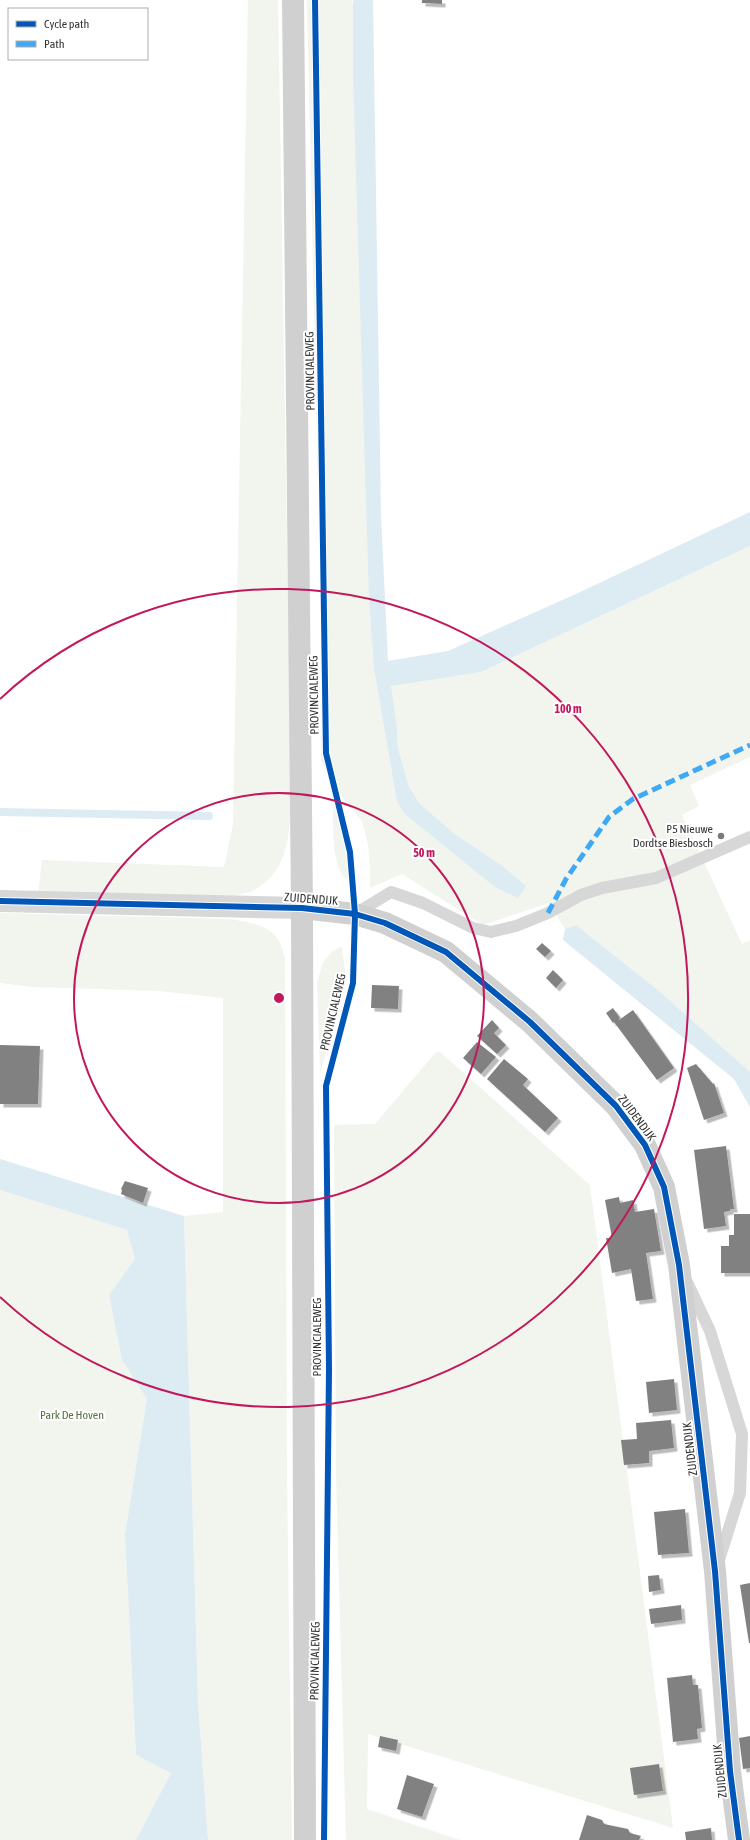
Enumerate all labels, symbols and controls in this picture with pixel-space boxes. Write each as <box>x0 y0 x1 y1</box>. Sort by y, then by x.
legend <box>8 8 148 60</box>
text: Cycle path <box>44 17 89 31</box>
text: Path <box>44 37 65 51</box>
street label: PROVINCIALEWEG <box>302 331 318 411</box>
street label: PROVINCIALEWEG <box>306 655 322 735</box>
text: 100 m <box>554 702 582 716</box>
place label: P5 Nieuwe Dordtse Biesbosch <box>633 822 713 850</box>
marker: P5 Nieuwe Dordtse Biesbosch <box>716 831 726 841</box>
text: 50 m <box>413 846 435 860</box>
street label: ZUIDENDIJK <box>284 890 339 908</box>
street label: PROVINCIALEWEG <box>317 972 349 1052</box>
centre of rings <box>272 991 286 1005</box>
street label: ZUIDENDIJK <box>615 1092 659 1144</box>
street label: PROVINCIALEWEG <box>310 1298 324 1376</box>
park label: Park De Hoven <box>40 1408 104 1422</box>
street label: ZUIDENDIJK <box>680 1421 700 1477</box>
street label: PROVINCIALEWEG <box>307 1621 323 1701</box>
street label: ZUIDENDIJK <box>710 1743 730 1799</box>

